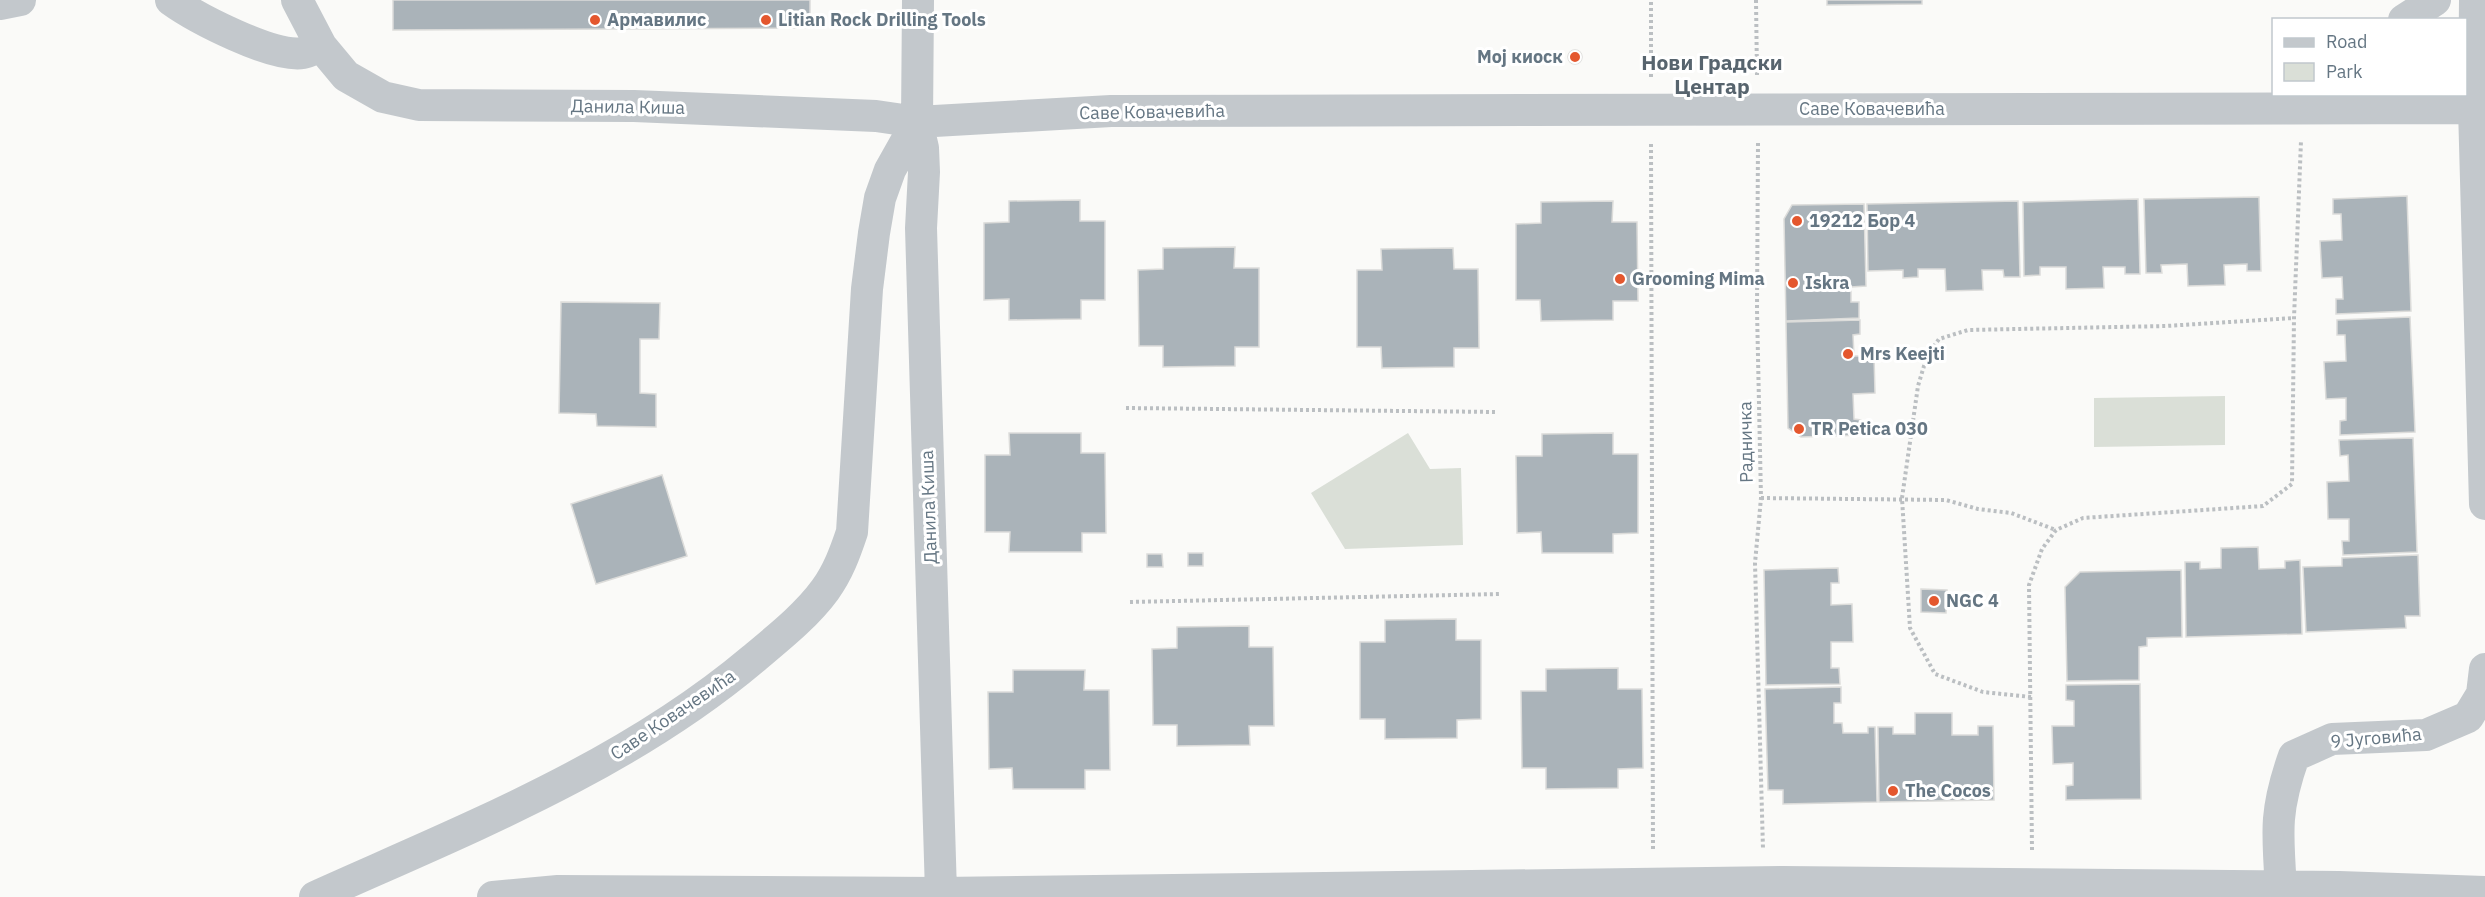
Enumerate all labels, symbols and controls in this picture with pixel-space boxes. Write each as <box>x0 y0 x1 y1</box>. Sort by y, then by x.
place label: Армавилис <box>607 8 706 31</box>
place label: Litian Rock Drilling Tools <box>778 8 986 31</box>
marker: Армавилис <box>588 13 602 27</box>
marker: Litian Rock Drilling Tools <box>759 13 773 27</box>
legend <box>2272 18 2467 96</box>
text: Road <box>2326 30 2367 53</box>
place label: Мој киоск <box>1477 45 1563 68</box>
district label: Нови Градски Центар <box>1641 48 1783 100</box>
marker: Мој киоск <box>1568 50 1582 64</box>
text: Park <box>2326 60 2363 83</box>
street label: Данила Киша <box>571 94 686 119</box>
street label: Саве Ковачевића <box>1799 97 1945 120</box>
street label: Саве Ковачевића <box>1079 99 1226 124</box>
place label: 19212 Бор 4 <box>1809 209 1915 232</box>
marker: 19212 Бор 4 <box>1790 214 1804 228</box>
place label: Grooming Mima <box>1632 267 1765 290</box>
place label: Iskra <box>1805 271 1849 294</box>
marker: Grooming Mima <box>1613 272 1627 286</box>
marker: Iskra <box>1786 276 1800 290</box>
place label: Mrs Keejti <box>1860 342 1945 365</box>
marker: Mrs Keejti <box>1841 347 1855 361</box>
street label: Радничка <box>1733 401 1758 483</box>
place label: TR Petica 030 <box>1811 417 1928 440</box>
marker: TR Petica 030 <box>1792 422 1806 436</box>
street label: Данила Киша <box>915 449 942 564</box>
place label: NGC 4 <box>1946 589 1999 612</box>
marker: NGC 4 <box>1927 594 1941 608</box>
street label: Саве Ковачевића <box>606 664 740 765</box>
street label: 9 Југовића <box>2330 722 2423 753</box>
place label: The Cocos <box>1905 779 1991 802</box>
marker: The Cocos <box>1886 784 1900 798</box>

